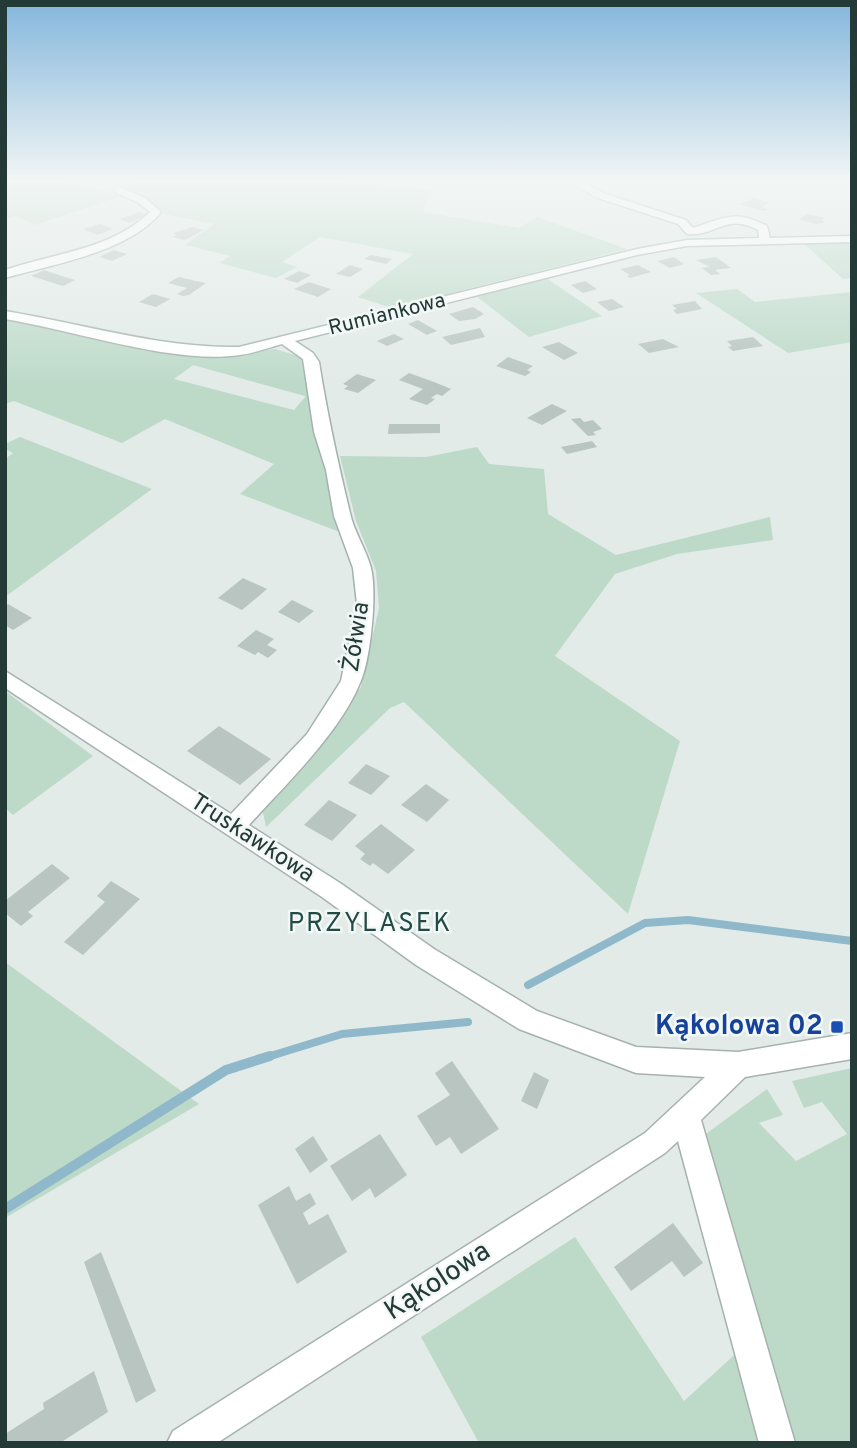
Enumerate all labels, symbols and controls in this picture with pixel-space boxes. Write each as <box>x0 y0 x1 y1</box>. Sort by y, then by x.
street label: Rumiankowa <box>326 287 448 343</box>
street label: Żółwia <box>336 600 377 674</box>
street label: Truskawkowa <box>184 788 320 890</box>
district label: PRZYLASEK <box>288 908 452 941</box>
place label: Kąkolowa 02 <box>655 1009 823 1045</box>
marker: Kąkolowa 02 <box>829 1019 845 1035</box>
street label: Kąkolowa <box>378 1234 498 1330</box>

